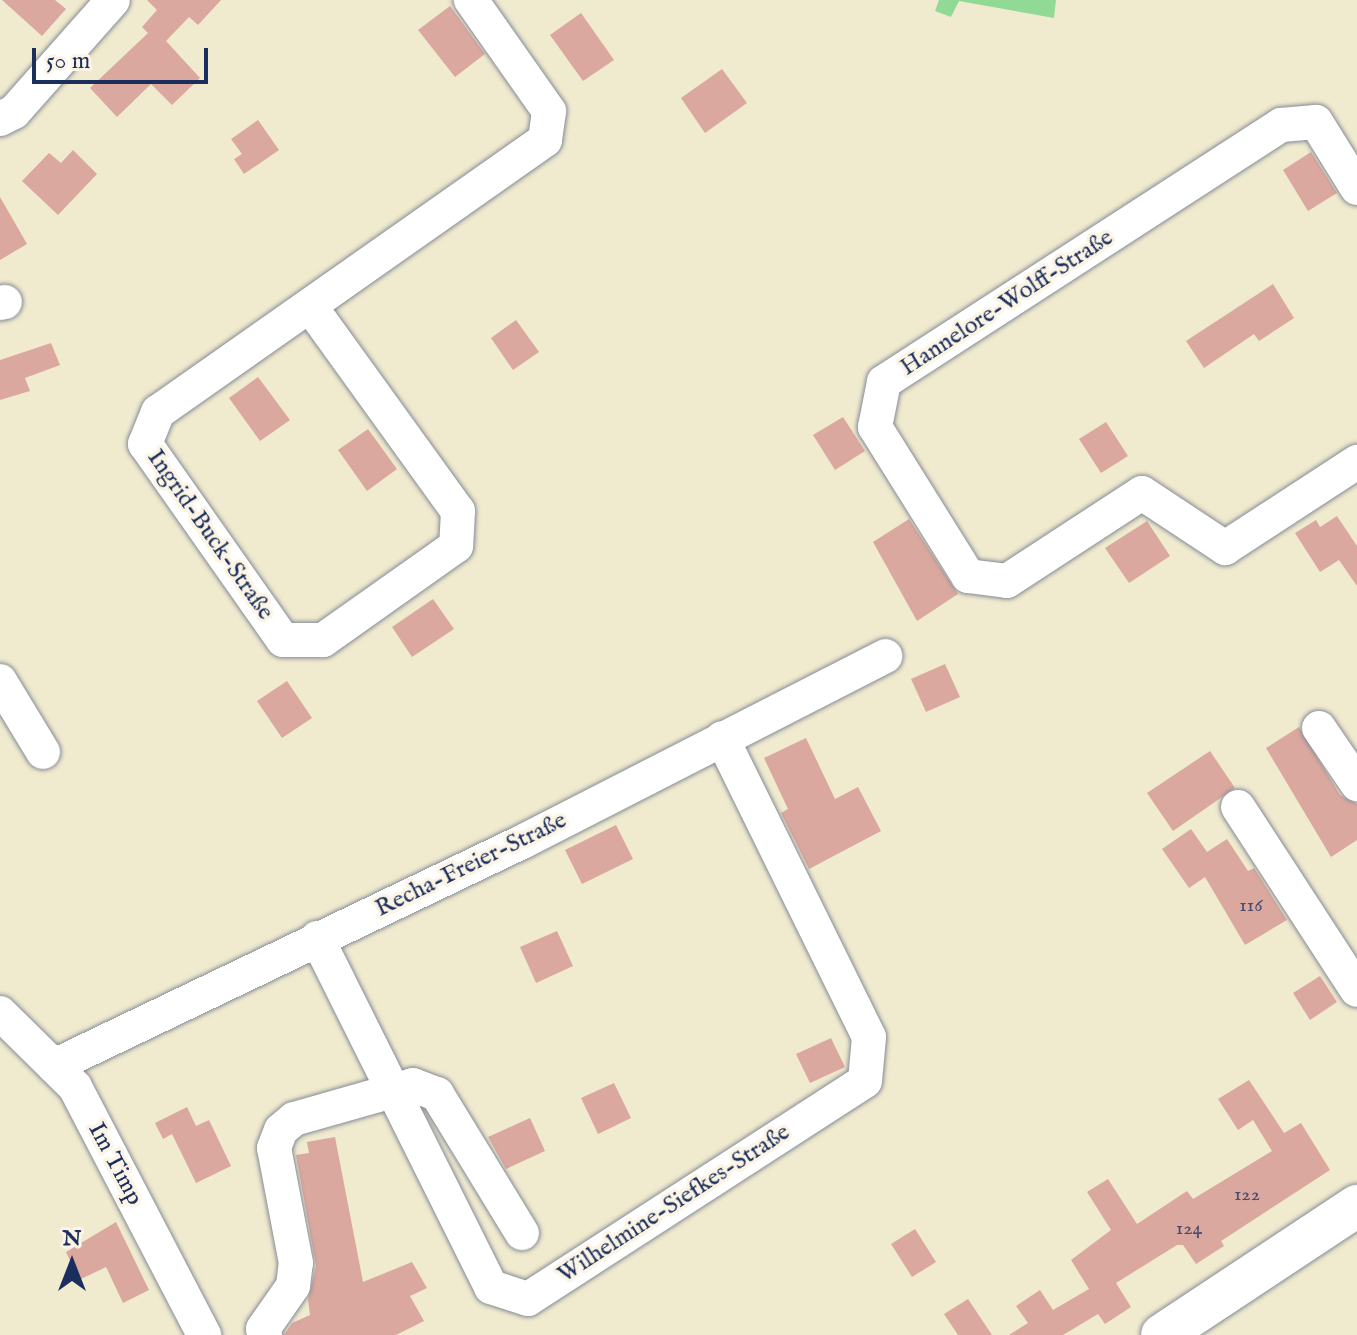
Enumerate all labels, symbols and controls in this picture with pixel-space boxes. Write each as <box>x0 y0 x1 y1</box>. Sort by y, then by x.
scale bar <box>36 32 212 82</box>
text: 50 m <box>46 46 90 77</box>
street label: Hannelore-Wolff-Straße <box>895 224 1119 382</box>
street label: Ingrid-Buck-Straße <box>141 444 279 626</box>
street label: Recha-Freier-Straße <box>371 806 571 924</box>
house number: 116 <box>1239 893 1263 917</box>
street label: Im Timp <box>81 1118 149 1210</box>
street label: Wilhelmine-Siefkes-Straße <box>553 1118 795 1290</box>
house number: 122 <box>1234 1182 1260 1206</box>
house number: 124 <box>1176 1216 1202 1240</box>
north arrow <box>32 1223 112 1303</box>
text: N <box>62 1225 82 1253</box>

